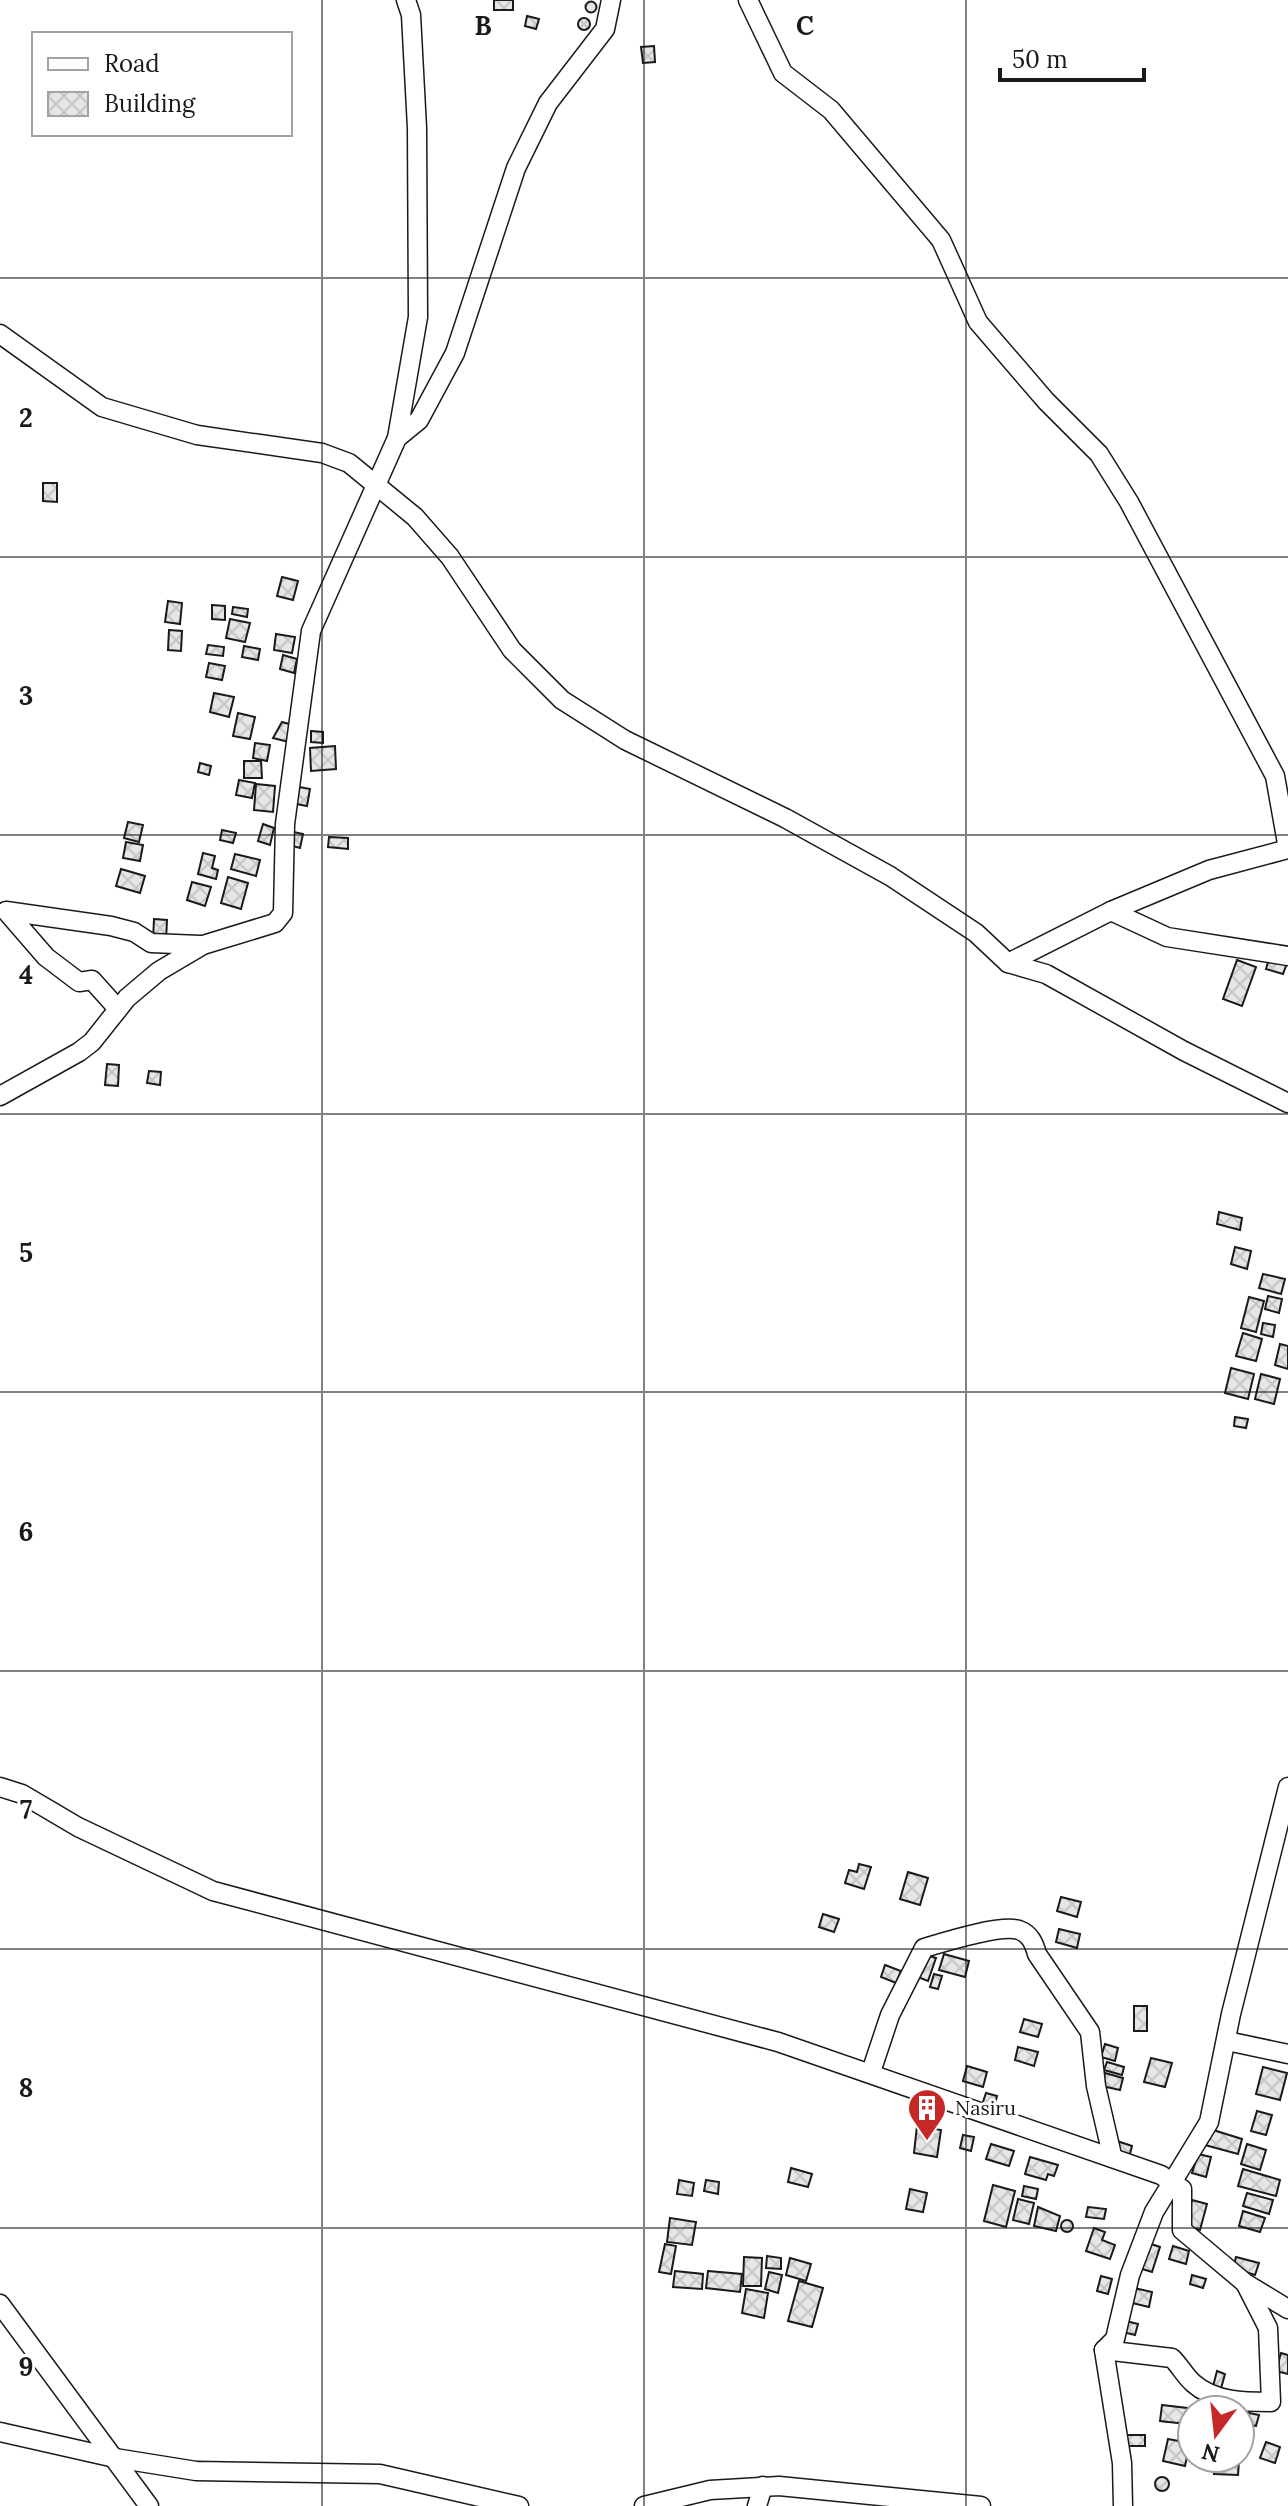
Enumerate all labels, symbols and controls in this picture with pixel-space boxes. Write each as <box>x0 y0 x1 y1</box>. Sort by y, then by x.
text: B <box>474 9 492 42</box>
text: C <box>796 9 814 42</box>
legend <box>32 32 292 136</box>
scale bar <box>1000 32 1144 82</box>
text: 50 m <box>1012 44 1068 75</box>
text: Road <box>104 48 160 79</box>
text: Building <box>104 88 196 119</box>
text: 2 <box>19 401 33 434</box>
text: 3 <box>19 679 33 712</box>
text: 4 <box>19 958 33 991</box>
text: 5 <box>19 1236 33 1269</box>
text: 6 <box>19 1515 33 1548</box>
text: 7 <box>20 1793 32 1826</box>
text: 8 <box>19 2071 33 2104</box>
building icon: Nasiru <box>906 2087 948 2142</box>
place label: Nasiru <box>955 2095 1016 2120</box>
text: 9 <box>19 2350 33 2383</box>
north arrow <box>1176 2394 1256 2474</box>
text: N <box>1199 2438 1223 2469</box>

